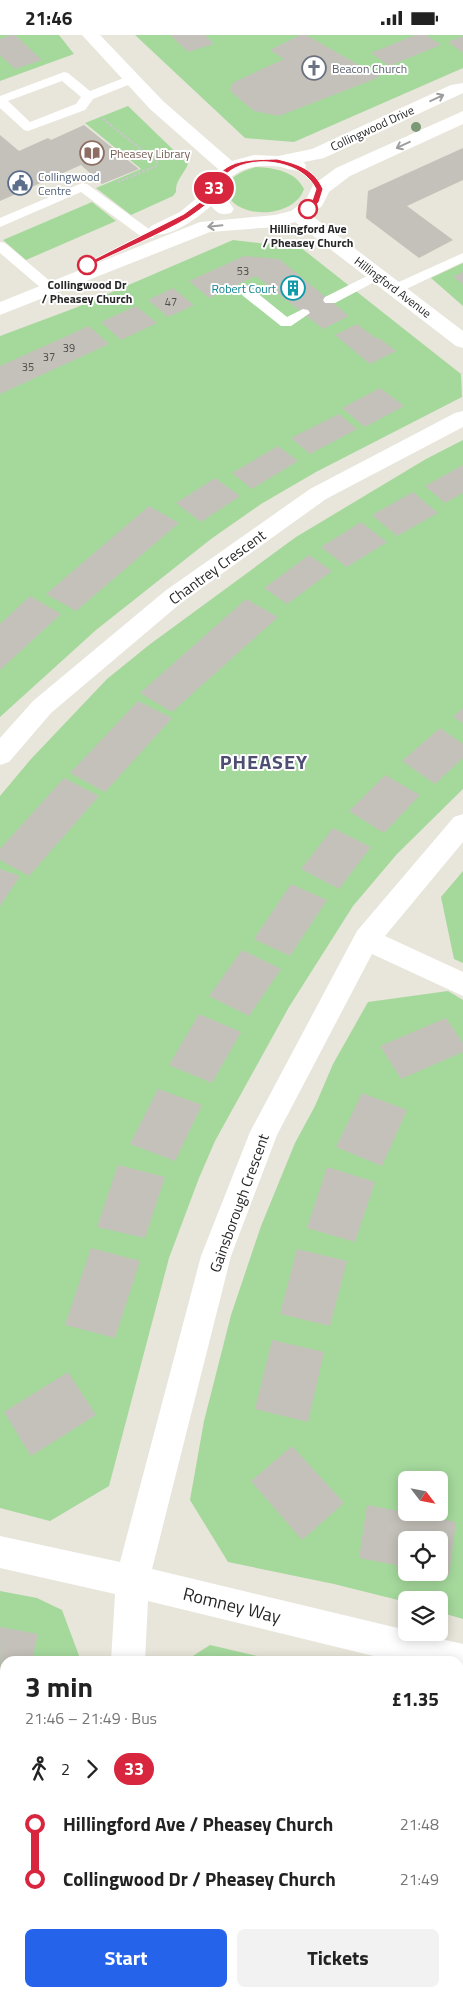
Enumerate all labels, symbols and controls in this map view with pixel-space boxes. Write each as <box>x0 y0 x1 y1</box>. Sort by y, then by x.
text: 21:46 <box>25 3 72 32</box>
church icon: Beacon Church <box>301 55 327 81</box>
place label: Beacon Church <box>332 59 407 78</box>
one-way arrow <box>429 93 444 102</box>
street label: Collingwood Drive <box>327 100 417 156</box>
library icon: Pheasey Library <box>79 140 105 166</box>
one-way arrow <box>396 140 411 150</box>
place label: Pheasey Library <box>110 144 191 163</box>
place label: Collingwood Centre <box>38 167 100 200</box>
public building icon: Collingwood Centre <box>7 170 33 196</box>
line badge: 33 <box>192 172 236 204</box>
text: 33 <box>204 174 224 201</box>
marker: Hillingford Ave / Pheasey Church <box>298 199 318 219</box>
place label: Hillingford Ave / Pheasey Church <box>263 219 353 252</box>
one-way arrow <box>207 221 223 231</box>
street label: Hillingford Avenue <box>350 252 436 322</box>
marker: Collingwood Dr / Pheasey Church <box>77 255 97 275</box>
house number: 53 <box>237 263 249 279</box>
place label: Collingwood Dr / Pheasey Church <box>42 275 132 308</box>
building icon: Robert Court <box>280 275 306 301</box>
place label: Robert Court <box>212 279 277 298</box>
house number: 47 <box>165 294 177 310</box>
house number: 39 <box>63 340 75 356</box>
house number: 37 <box>43 349 55 365</box>
house number: 35 <box>22 359 34 375</box>
street label: Chantrey Crescent <box>164 523 271 610</box>
district label: PHEASEY <box>220 746 308 777</box>
street label: Gainsborough Crescent <box>203 1130 275 1275</box>
north arrow <box>398 1471 448 1521</box>
map controls <box>398 1471 448 1641</box>
button: locate <box>398 1531 448 1581</box>
street label: Romney Way <box>180 1580 284 1630</box>
button: layers <box>398 1591 448 1641</box>
text: 3 min <box>25 1665 93 1708</box>
text: £1.35 <box>392 1684 439 1713</box>
text: 21:46 – 21:49 · Bus <box>25 1706 157 1730</box>
icon: walk <box>25 1755 53 1783</box>
icon: forward <box>78 1755 106 1783</box>
text: 33 <box>124 1755 144 1782</box>
text: 2 <box>61 1757 70 1781</box>
text: Hillingford Ave / Pheasey Church <box>63 1809 333 1838</box>
text: 21:48 <box>400 1812 439 1836</box>
text: Collingwood Dr / Pheasey Church <box>63 1864 336 1893</box>
text: 21:49 <box>400 1867 439 1891</box>
button: Start <box>25 1929 227 1987</box>
button: Tickets <box>237 1929 439 1987</box>

